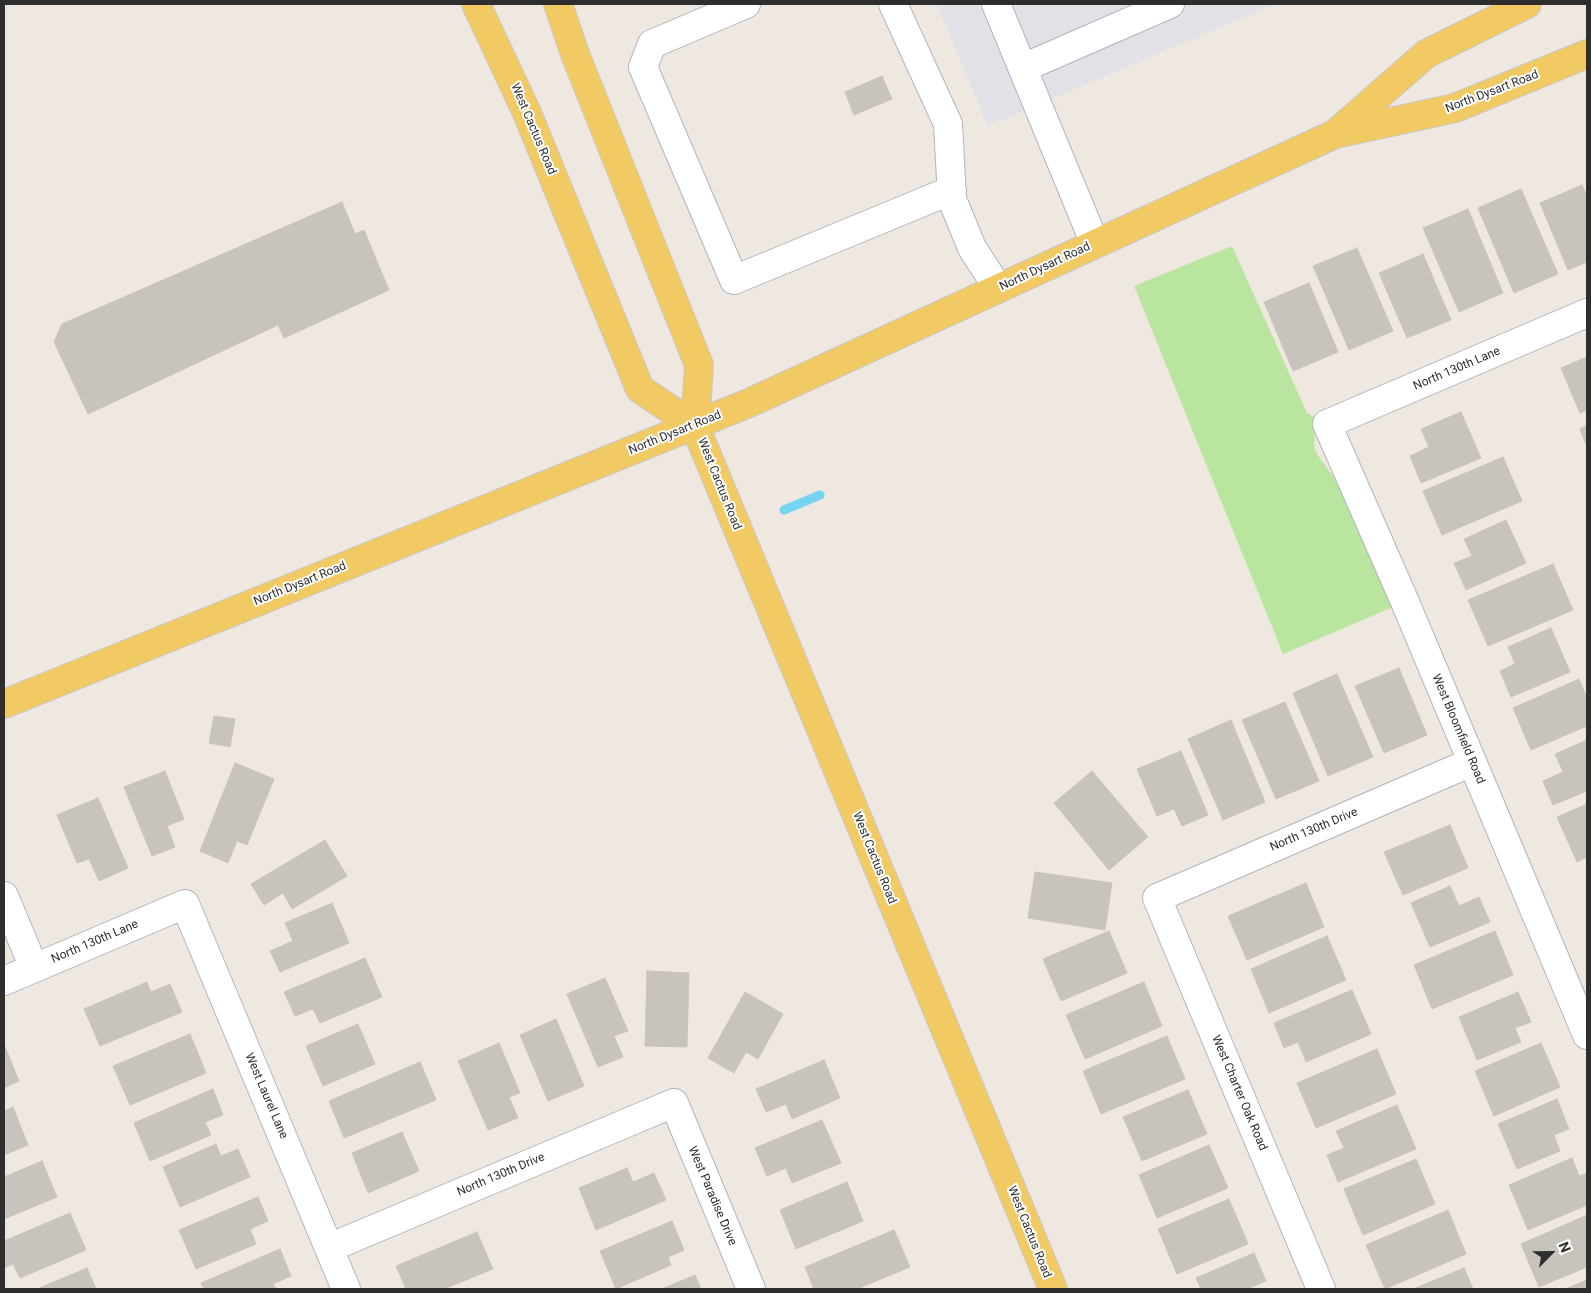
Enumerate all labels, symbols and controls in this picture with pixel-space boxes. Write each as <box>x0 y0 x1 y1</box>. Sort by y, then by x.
street label: North Dysart Road <box>1444 68 1540 116</box>
street label: West Cactus Road <box>507 81 559 177</box>
street label: North Dysart Road <box>997 240 1093 294</box>
street label: North 130th Lane <box>1411 344 1503 394</box>
street label: North Dysart Road <box>627 408 723 458</box>
street label: West Cactus Road <box>694 436 744 532</box>
street label: North Dysart Road <box>252 559 348 609</box>
street label: West Bloomfield Road <box>1428 672 1488 786</box>
street label: North 130th Drive <box>1268 805 1360 855</box>
street label: West Cactus Road <box>849 810 899 906</box>
street label: North 130th Lane <box>49 917 141 967</box>
street label: West Charter Oak Road <box>1208 1033 1270 1153</box>
street label: West Laurel Lane <box>241 1051 291 1141</box>
street label: West Paradise Drive <box>685 1144 739 1248</box>
street label: North 130th Drive <box>455 1150 547 1200</box>
street label: West Cactus Road <box>1004 1184 1054 1280</box>
north arrow <box>1526 1228 1576 1278</box>
text: N <box>1556 1239 1574 1255</box>

